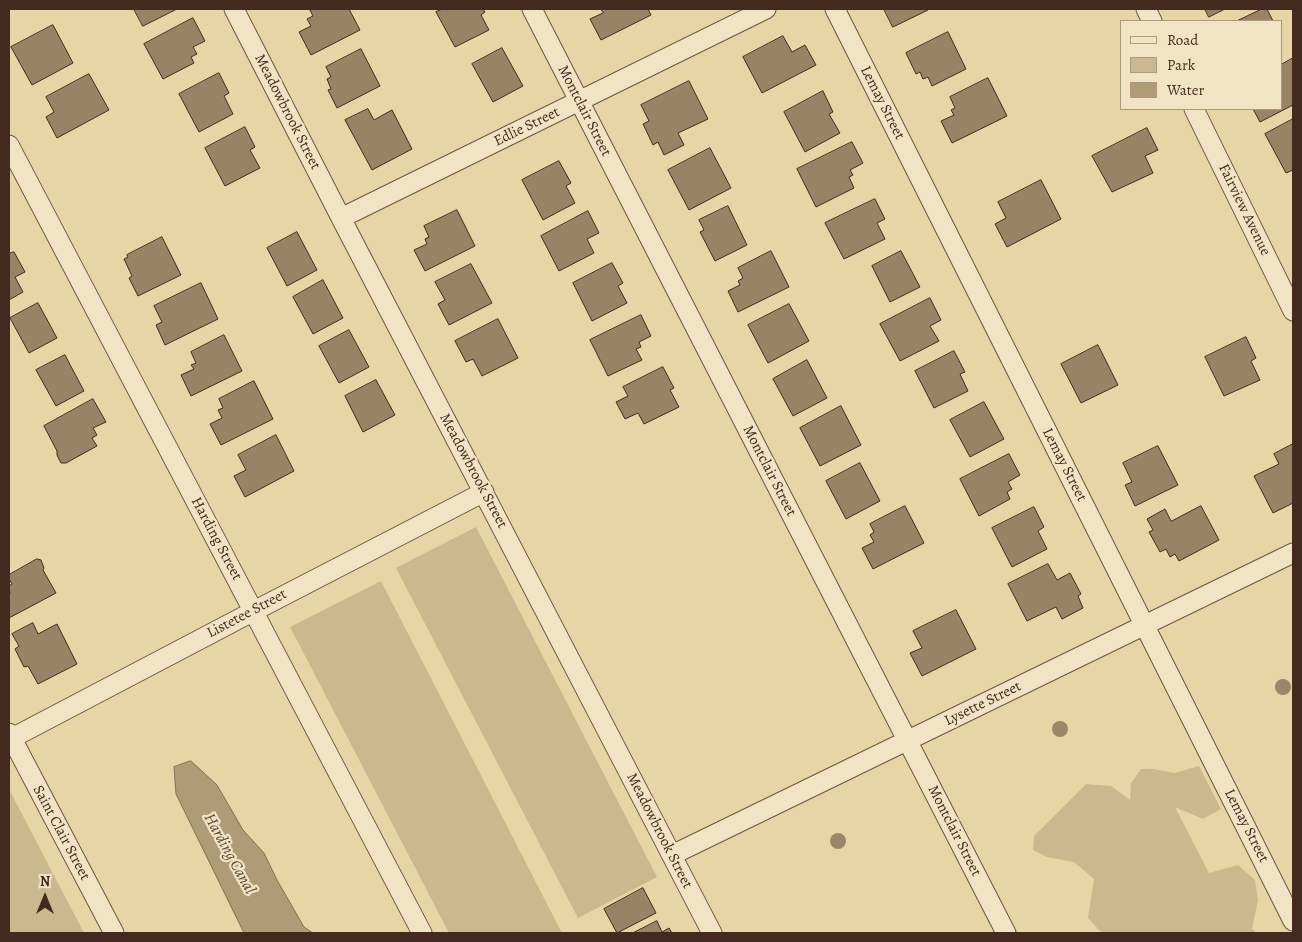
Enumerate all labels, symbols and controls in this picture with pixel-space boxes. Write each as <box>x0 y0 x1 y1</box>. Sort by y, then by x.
legend <box>1120 20 1282 110</box>
text: Road <box>1167 30 1198 50</box>
street label: Meadowbrook Street <box>250 51 324 173</box>
text: Park <box>1167 55 1195 75</box>
street label: Montclair Street <box>553 62 615 160</box>
street label: Lemay Street <box>856 63 908 143</box>
text: Water <box>1167 80 1204 100</box>
street label: Edlie Street <box>491 103 563 151</box>
street label: Fairview Avenue <box>1214 161 1274 259</box>
street label: Meadowbrook Street <box>435 411 511 531</box>
street label: Montclair Street <box>738 422 800 520</box>
street label: Lemay Street <box>1038 425 1090 505</box>
street label: Harding Street <box>187 494 245 584</box>
street label: Listetee Street <box>204 585 290 643</box>
street label: Lysette Street <box>942 678 1024 730</box>
street label: Meadowbrook Street <box>622 770 696 892</box>
street label: Saint Clair Street <box>28 782 94 884</box>
street label: Montclair Street <box>923 782 985 880</box>
street label: Lemay Street <box>1220 786 1272 866</box>
water label: Harding Canal <box>199 810 259 898</box>
north arrow <box>20 872 70 922</box>
text: N <box>40 872 50 891</box>

